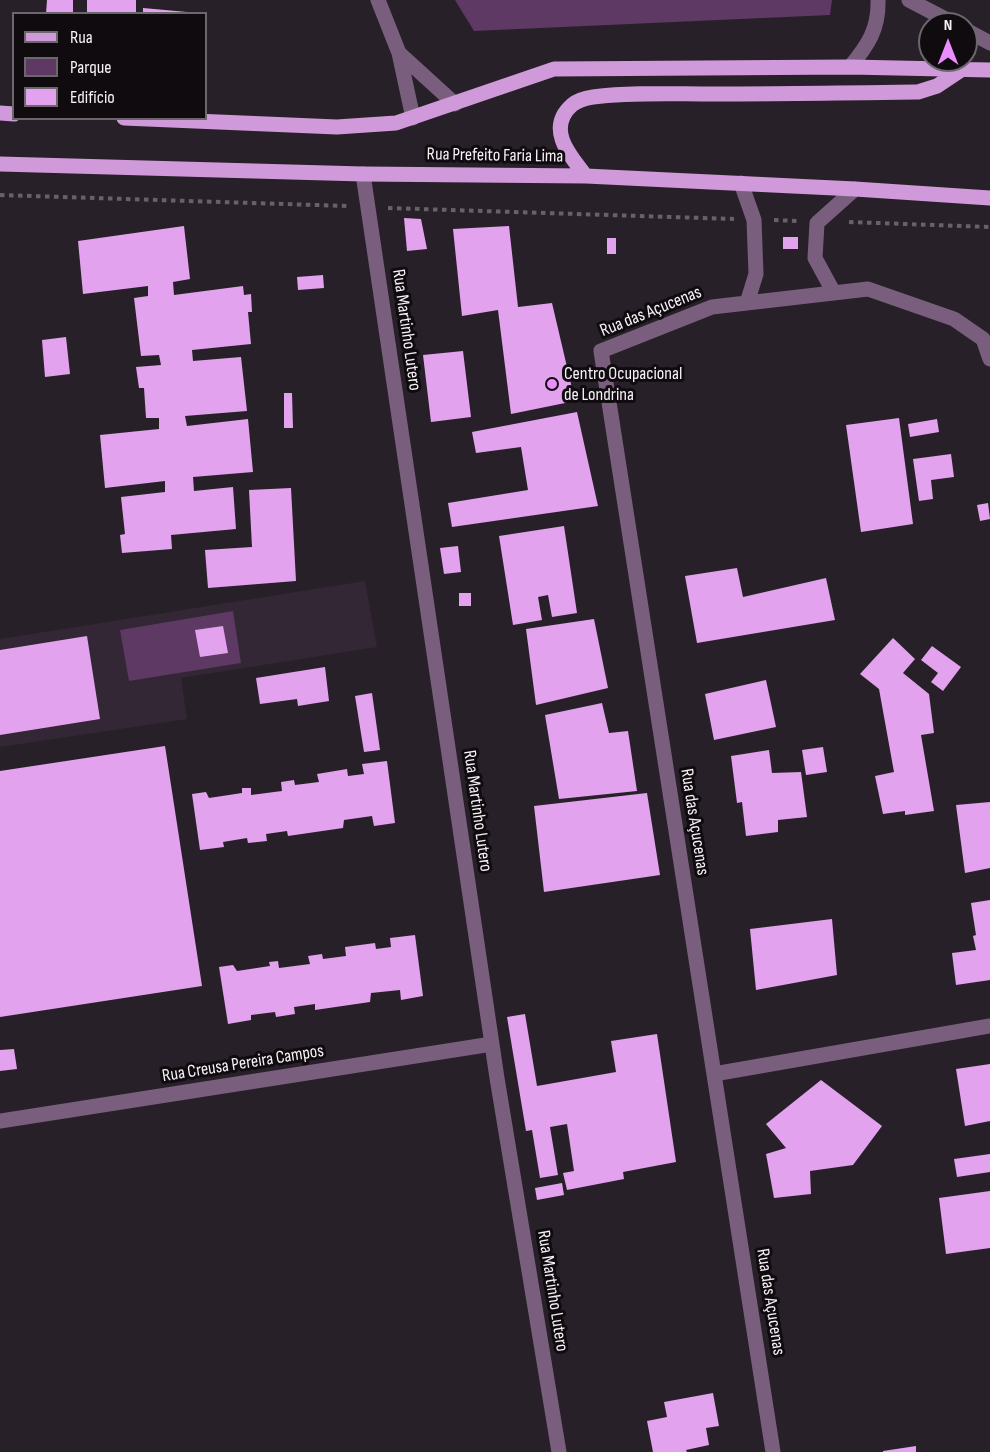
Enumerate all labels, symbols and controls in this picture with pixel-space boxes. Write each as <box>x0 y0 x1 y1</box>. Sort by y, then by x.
legend <box>12 12 207 120</box>
north arrow <box>918 12 978 72</box>
text: N <box>944 16 952 35</box>
text: Rua <box>70 27 93 48</box>
text: Parque <box>70 57 111 78</box>
text: Edifício <box>70 87 115 108</box>
street label: Rua Prefeito Faria Lima <box>427 144 563 168</box>
street label: Rua Martinho Lutero <box>387 268 425 392</box>
street label: Rua das Açucenas <box>597 282 705 342</box>
place label: Centro Ocupacional de Londrina <box>564 363 682 406</box>
marker: Centro Ocupacional de Londrina <box>545 377 559 391</box>
street label: Rua Martinho Lutero <box>458 749 496 873</box>
street label: Rua das Açucenas <box>675 767 713 877</box>
street label: Rua Creusa Pereira Campos <box>161 1041 325 1087</box>
street label: Rua Martinho Lutero <box>532 1229 572 1353</box>
street label: Rua das Açucenas <box>751 1247 789 1357</box>

